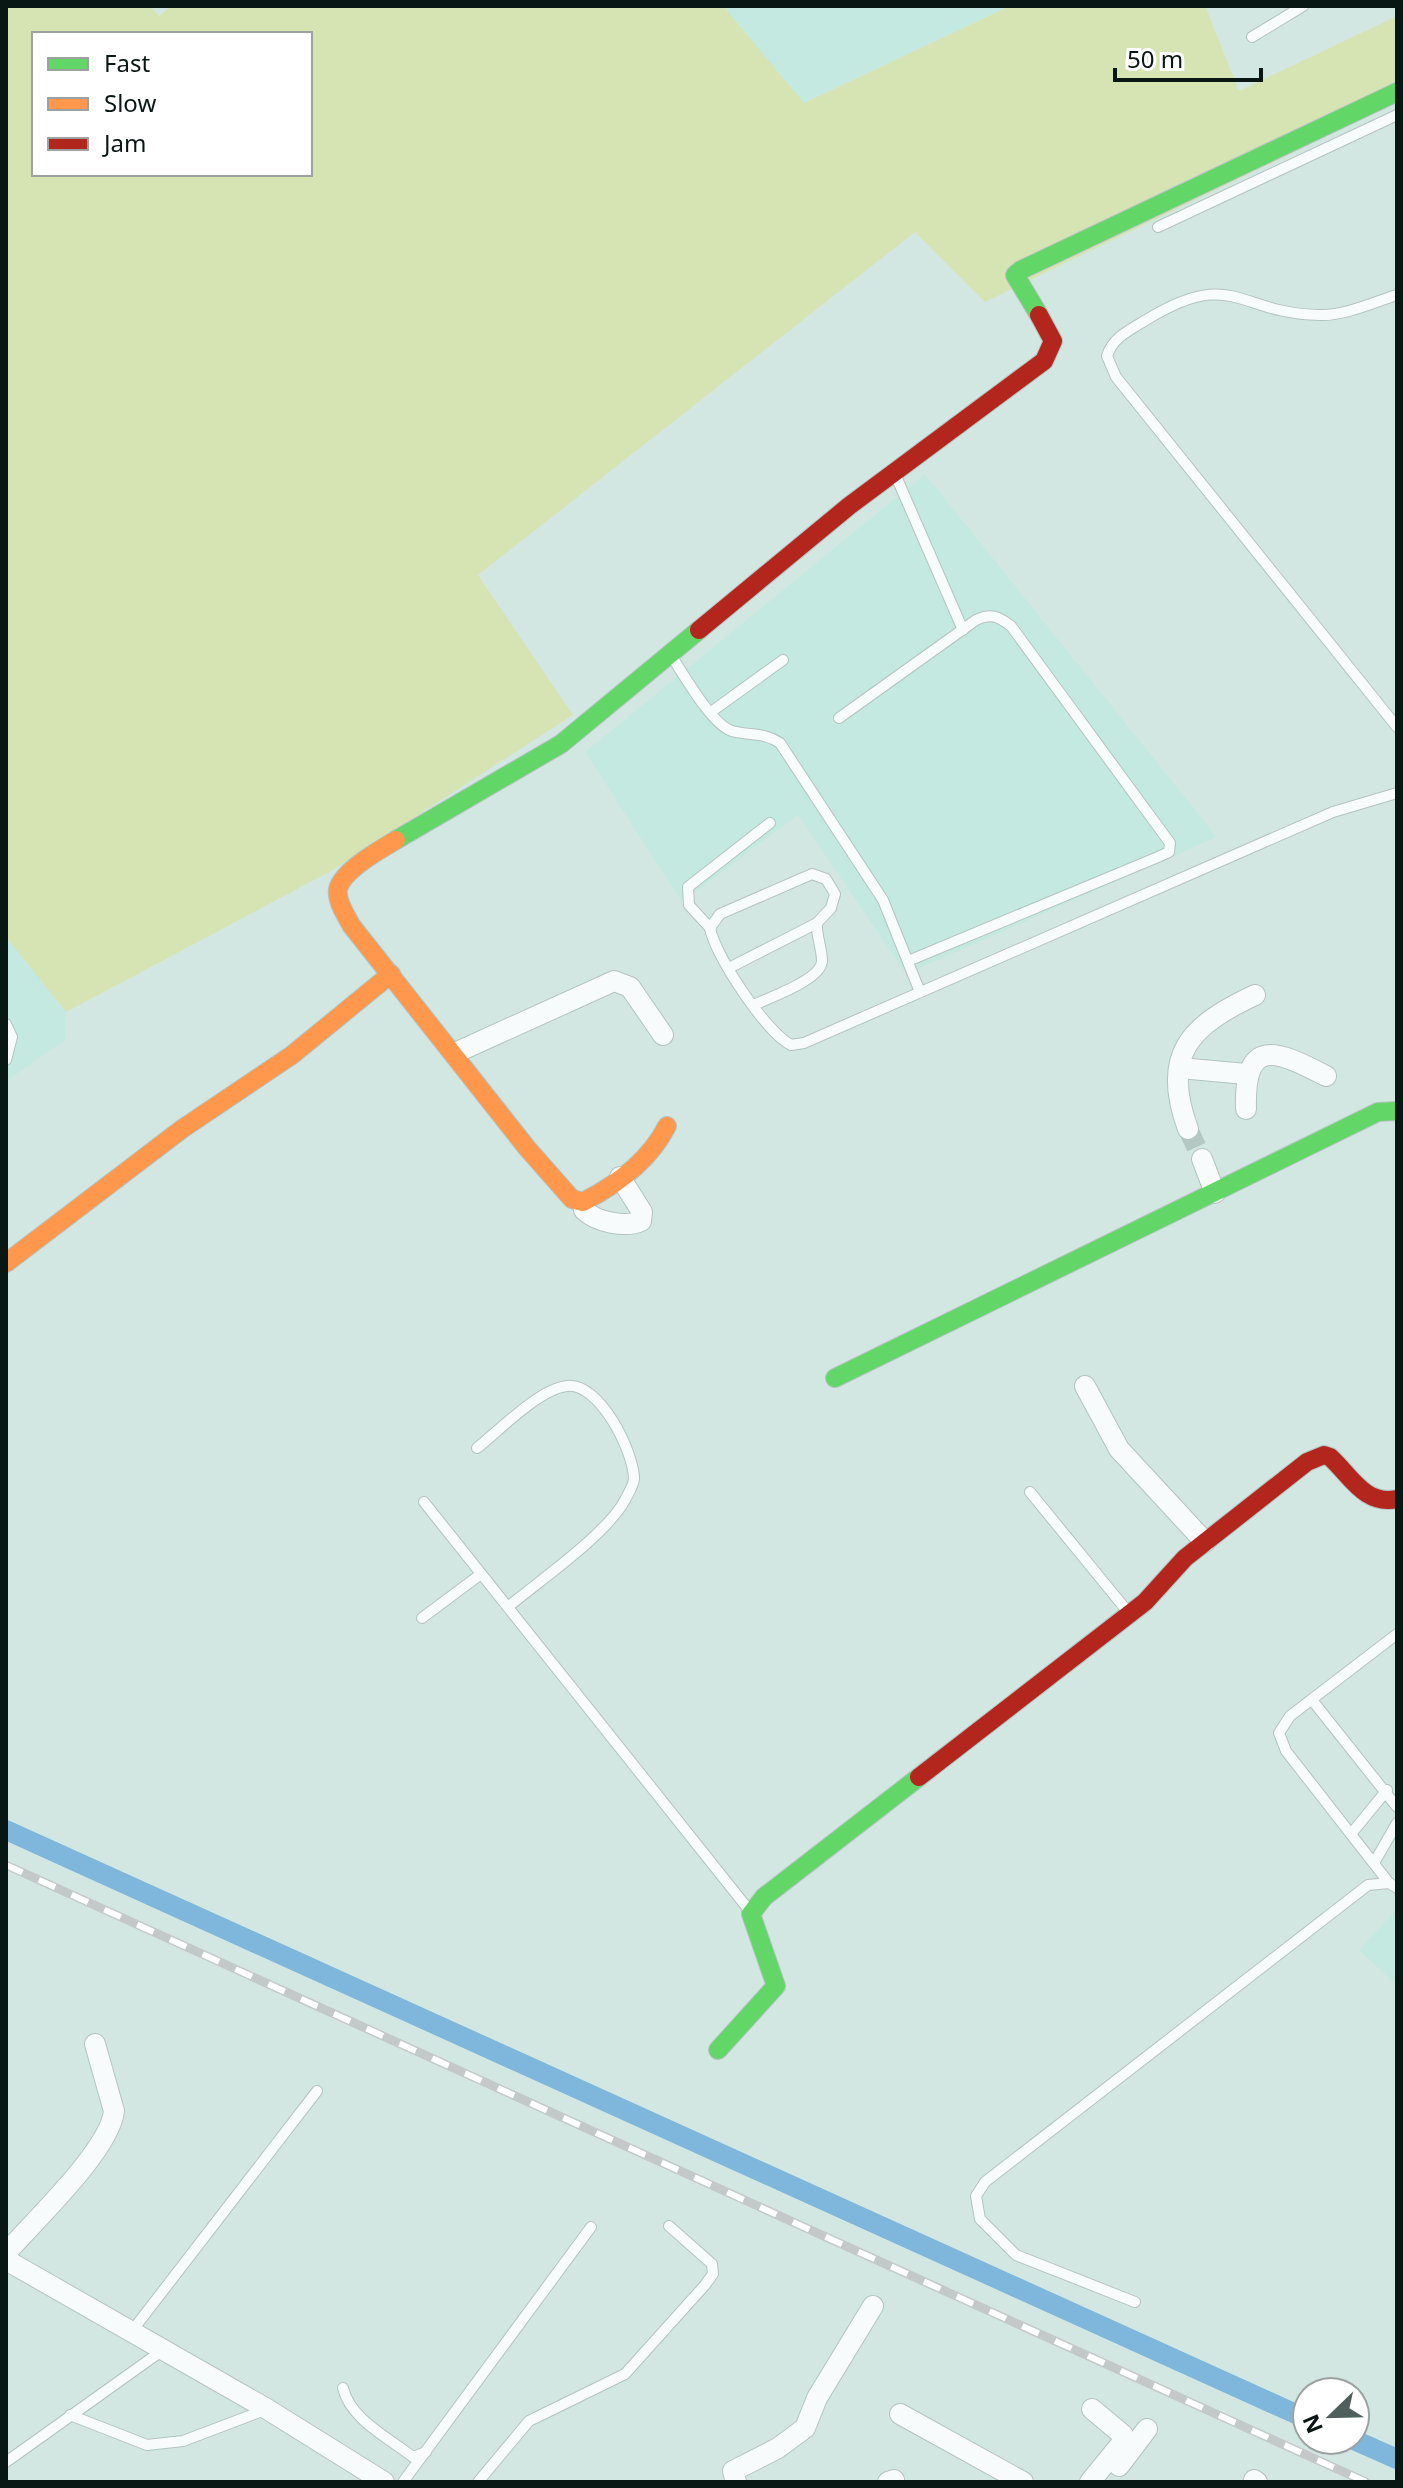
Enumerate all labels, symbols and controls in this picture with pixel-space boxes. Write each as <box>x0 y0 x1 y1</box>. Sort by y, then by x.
legend <box>32 32 312 176</box>
scale bar <box>1115 32 1261 82</box>
text: 50 m <box>1127 42 1183 75</box>
text: Fast <box>104 46 150 79</box>
text: Slow <box>104 86 156 119</box>
text: Jam <box>102 126 146 159</box>
north arrow <box>1291 2376 1371 2456</box>
text: N <box>1294 2410 1329 2438</box>

